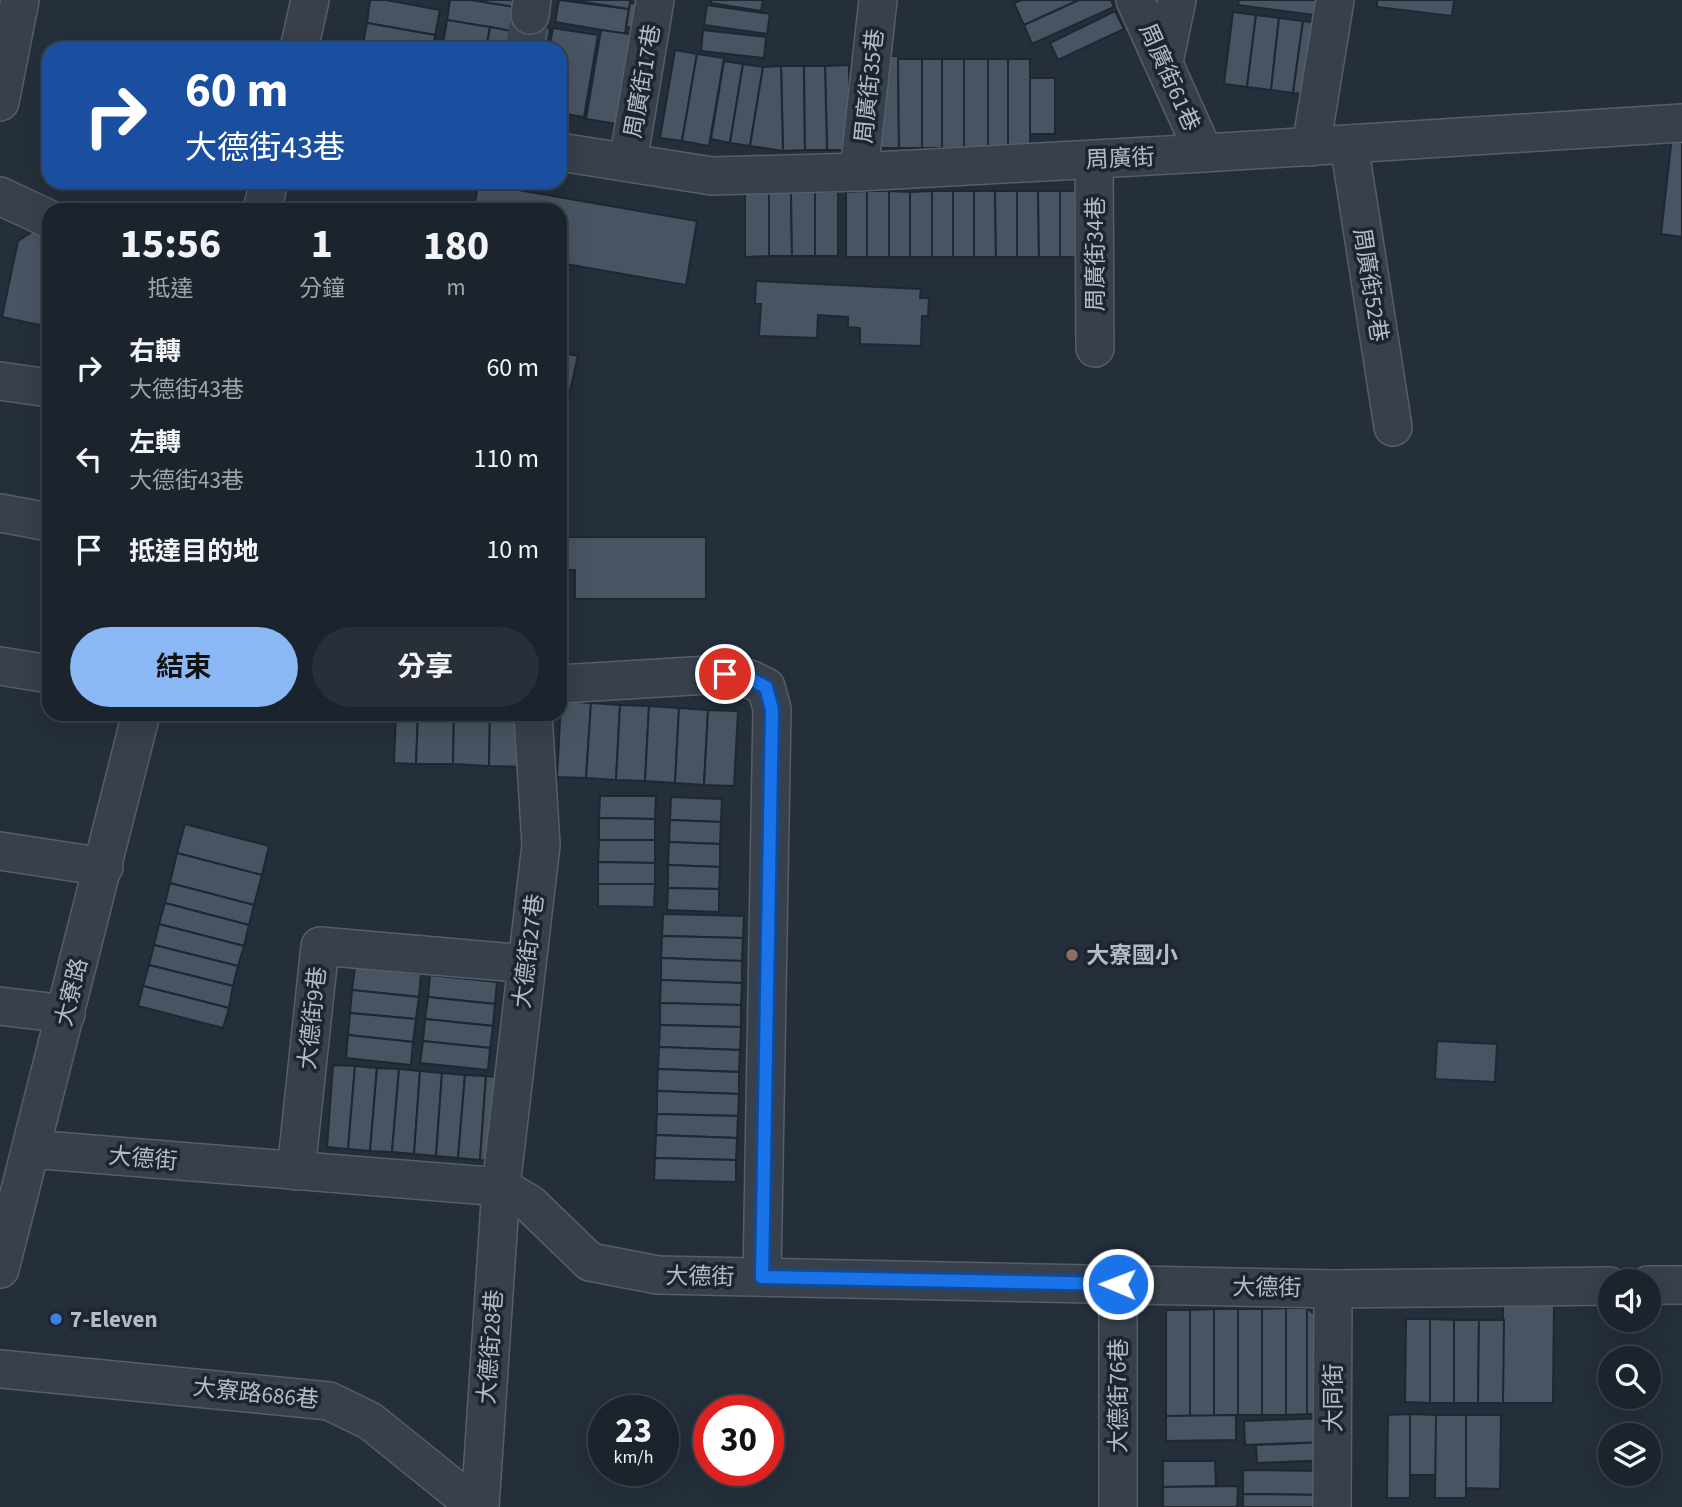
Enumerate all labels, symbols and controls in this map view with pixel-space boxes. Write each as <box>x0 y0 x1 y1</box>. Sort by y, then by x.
street label: 周廣街61巷 <box>1131 18 1208 136</box>
street label: 周廣街17巷 <box>616 22 669 141</box>
street label: 周廣街35巷 <box>847 27 892 145</box>
text: 60 m <box>185 56 289 126</box>
icon: right <box>70 70 161 161</box>
text: 大德街43巷 <box>185 125 345 171</box>
street label: 周廣街 <box>1085 140 1155 177</box>
street label: 周廣街34巷 <box>1079 197 1112 311</box>
text: 15:56 <box>120 214 221 274</box>
text: 1 <box>311 214 333 274</box>
text: 180 <box>423 216 489 276</box>
street label: 周廣街52巷 <box>1345 226 1396 344</box>
text: m <box>446 271 465 304</box>
text: 抵達 <box>147 272 193 305</box>
text: 分鐘 <box>299 272 345 305</box>
text: 右轉 <box>129 333 181 370</box>
icon: right <box>70 349 108 387</box>
text: 60 m <box>486 349 539 386</box>
text: 大德街43巷 <box>129 373 244 406</box>
text: 左轉 <box>129 424 181 461</box>
icon: left <box>70 440 108 478</box>
text: 110 m <box>473 440 539 477</box>
text: 大德街43巷 <box>129 464 244 497</box>
icon: arrive <box>70 531 108 569</box>
text: 10 m <box>486 531 539 568</box>
text: 抵達目的地 <box>129 533 259 570</box>
button: 結束 <box>70 627 298 707</box>
button: 分享 <box>312 627 539 707</box>
pin <box>695 644 755 704</box>
icon: arrive <box>706 655 744 693</box>
street label: 大德街27巷 <box>505 892 552 1010</box>
place label: 大寮國小 <box>1086 939 1178 972</box>
marker: 大寮國小 <box>1064 947 1080 963</box>
street label: 大寮路 <box>47 955 96 1030</box>
street label: 大德街9巷 <box>291 965 334 1071</box>
street label: 大德街 <box>107 1139 179 1178</box>
position arrow <box>1081 1247 1155 1321</box>
street label: 大德街 <box>665 1259 735 1294</box>
map controls <box>1598 1269 1661 1486</box>
button: sound <box>1598 1269 1661 1332</box>
street label: 大德街 <box>1232 1270 1302 1305</box>
street label: 大德街28巷 <box>470 1289 511 1405</box>
place label: 7-Eleven <box>70 1303 158 1336</box>
marker: 7-Eleven <box>48 1311 64 1327</box>
street label: 大德街76巷 <box>1102 1339 1135 1453</box>
button: search <box>1598 1346 1661 1409</box>
street label: 大同街 <box>1317 1364 1350 1433</box>
street label: 大寮路686巷 <box>191 1370 320 1417</box>
speed limit sign: 30 <box>693 1395 784 1486</box>
text: 23 <box>615 1406 652 1456</box>
button: layers <box>1598 1423 1661 1486</box>
text: km/h <box>614 1445 653 1470</box>

